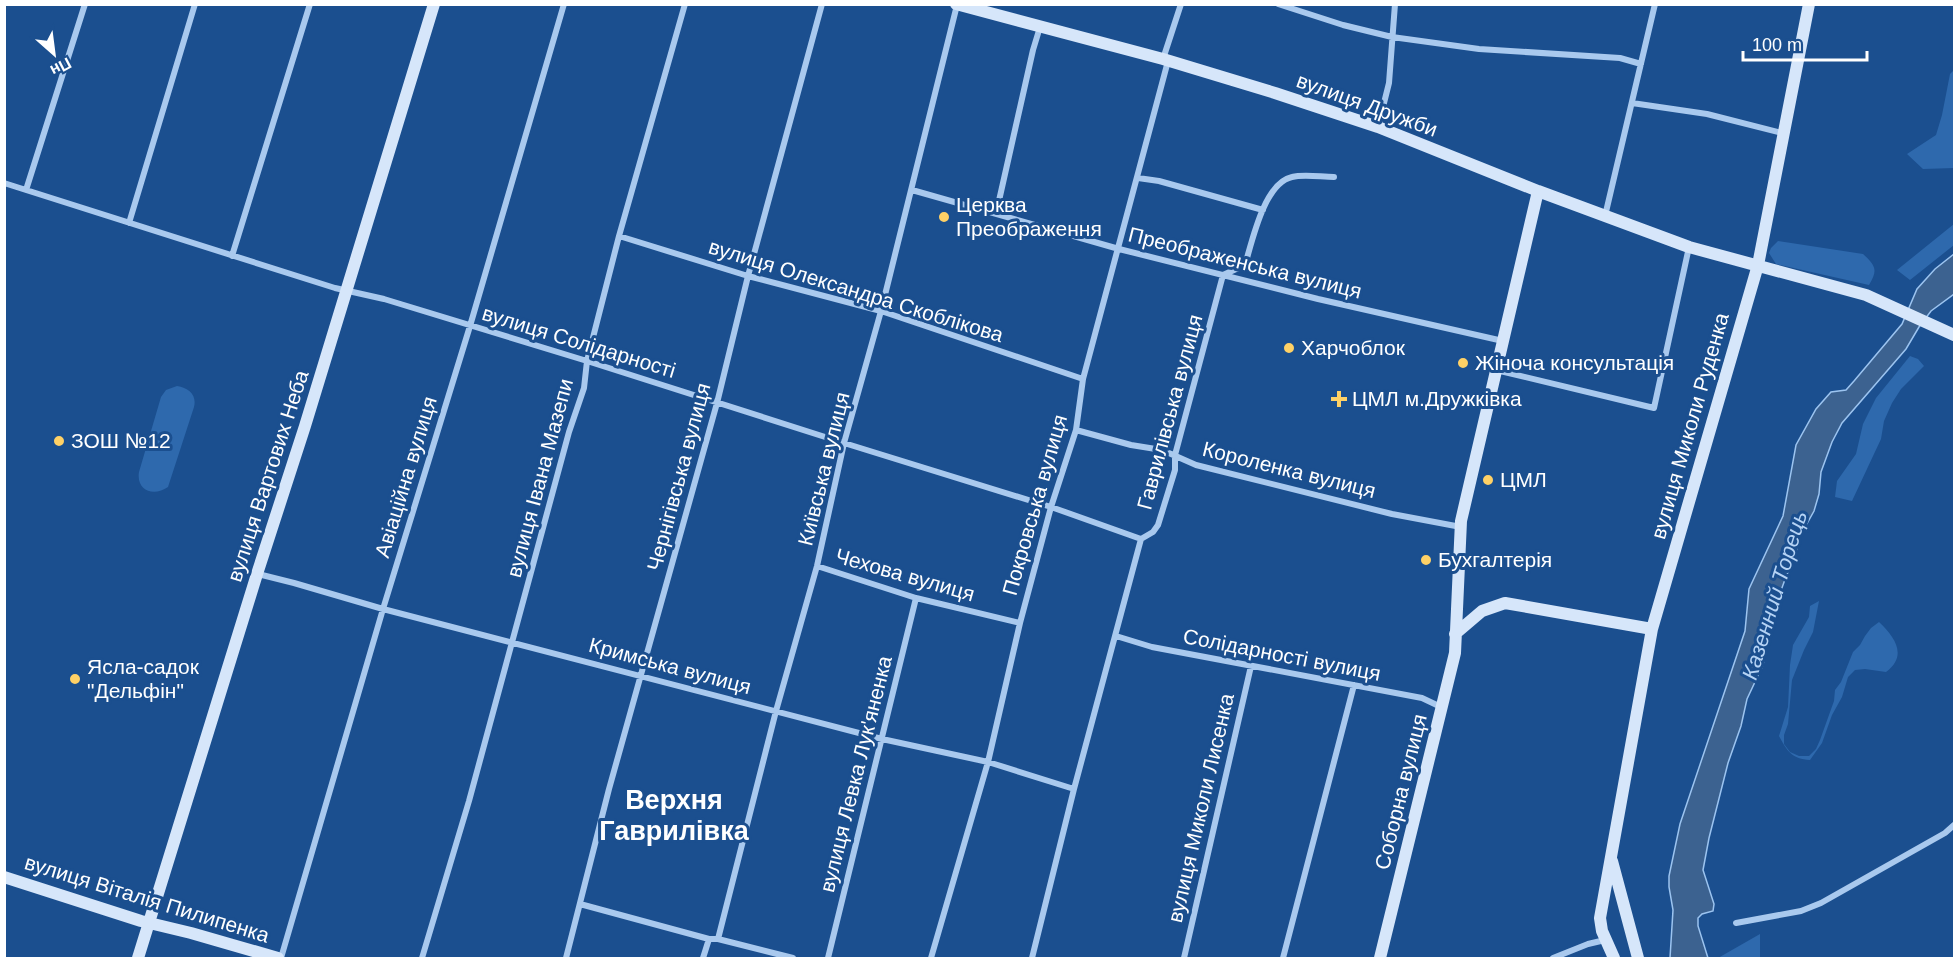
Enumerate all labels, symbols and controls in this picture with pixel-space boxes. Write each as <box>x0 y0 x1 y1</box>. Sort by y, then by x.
north arrow <box>24 24 84 84</box>
scale bar <box>1743 24 1868 62</box>
text: 100 m <box>1752 35 1802 55</box>
text: Пн <box>47 54 74 79</box>
street label: вулиця Дружби <box>1294 68 1441 141</box>
place label: Церква Преображення <box>956 193 1102 240</box>
marker: Церква Преображення <box>937 210 951 224</box>
street label: Преображенська вулиця <box>1126 222 1364 303</box>
street label: вулиця Олександра Скоблікова <box>706 235 1006 346</box>
street label: вулиця Солідарності <box>480 301 679 382</box>
street label: вулиця Миколи Руденка <box>1646 310 1733 542</box>
street label: Гаврилівська вулиця <box>1132 312 1207 512</box>
place label: Харчоблок <box>1301 336 1406 359</box>
marker: Харчоблок <box>1282 341 1296 355</box>
place label: Жіноча консультація <box>1475 351 1674 374</box>
marker: Жіноча консультація <box>1456 356 1470 370</box>
street label: вулиця Вартових Неба <box>222 367 313 584</box>
street label: вулиця Івана Мазепи <box>502 376 577 580</box>
street label: Чернігівська вулиця <box>642 380 715 573</box>
place label: ЦМЛ м.Дружківка <box>1352 387 1522 410</box>
street label: Київська вулиця <box>793 390 854 548</box>
marker: ЦМЛ м.Дружківка <box>1330 390 1348 408</box>
street label: Авіаційна вулиця <box>370 394 441 560</box>
street label: Покровська вулиця <box>998 412 1071 598</box>
place label: ЗОШ №12 <box>71 429 171 452</box>
marker: ЗОШ №12 <box>52 434 66 448</box>
street label: Короленка вулиця <box>1200 437 1378 502</box>
place label: ЦМЛ <box>1500 468 1547 491</box>
marker: ЦМЛ <box>1481 473 1495 487</box>
water label: Казенний Торець <box>1737 508 1812 683</box>
street label: Чехова вулиця <box>833 544 977 605</box>
place label: Бухгалтерія <box>1438 548 1552 571</box>
marker: Бухгалтерія <box>1419 553 1433 567</box>
street label: Солідарності вулиця <box>1181 624 1383 685</box>
street label: Кримська вулиця <box>587 633 754 698</box>
street label: вулиця Левка Лук'яненка <box>815 653 896 895</box>
place label: Ясла-садок "Дельфін" <box>87 655 200 702</box>
marker: Ясла-садок "Дельфін" <box>68 672 82 686</box>
street label: вулиця Миколи Лисенка <box>1163 691 1238 925</box>
street label: Соборна вулиця <box>1370 712 1431 872</box>
district label: Верхня Гаврилівка <box>599 785 750 846</box>
street label: вулиця Віталія Пилипенка <box>22 850 273 947</box>

